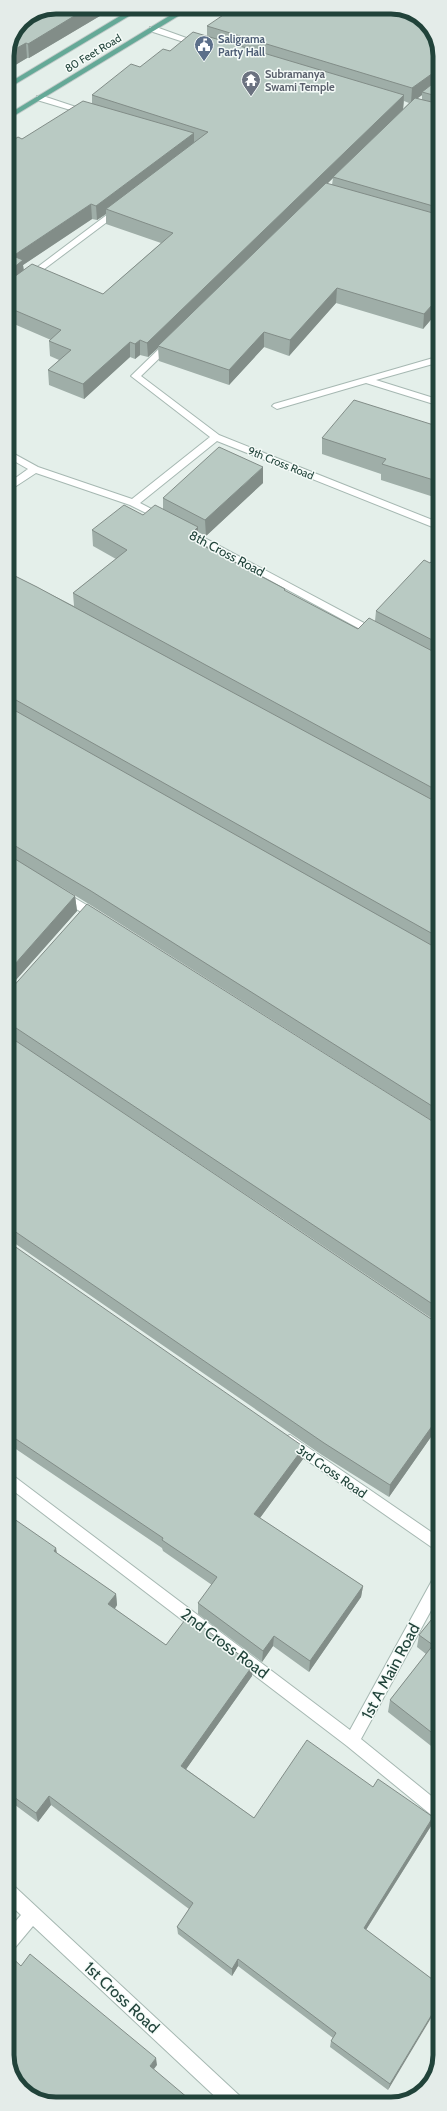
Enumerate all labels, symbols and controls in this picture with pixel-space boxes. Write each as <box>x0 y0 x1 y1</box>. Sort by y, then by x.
street label: 80 Feet Road <box>62 31 124 75</box>
place label: Saligrama Party Hall <box>218 32 266 59</box>
public building icon: Saligrama Party Hall <box>193 34 215 62</box>
place label: Subramanya Swami Temple <box>265 67 335 94</box>
temple icon: Subramanya Swami Temple <box>240 69 262 97</box>
street label: 9th Cross Road <box>246 443 316 483</box>
street label: 8th Cross Road <box>187 526 267 580</box>
street label: 3rd Cross Road <box>294 1441 370 1501</box>
street label: 2nd Cross Road <box>177 1604 272 1683</box>
street label: 1st A Main Road <box>357 1620 424 1722</box>
street label: 1st Cross Road <box>80 1958 163 2037</box>

